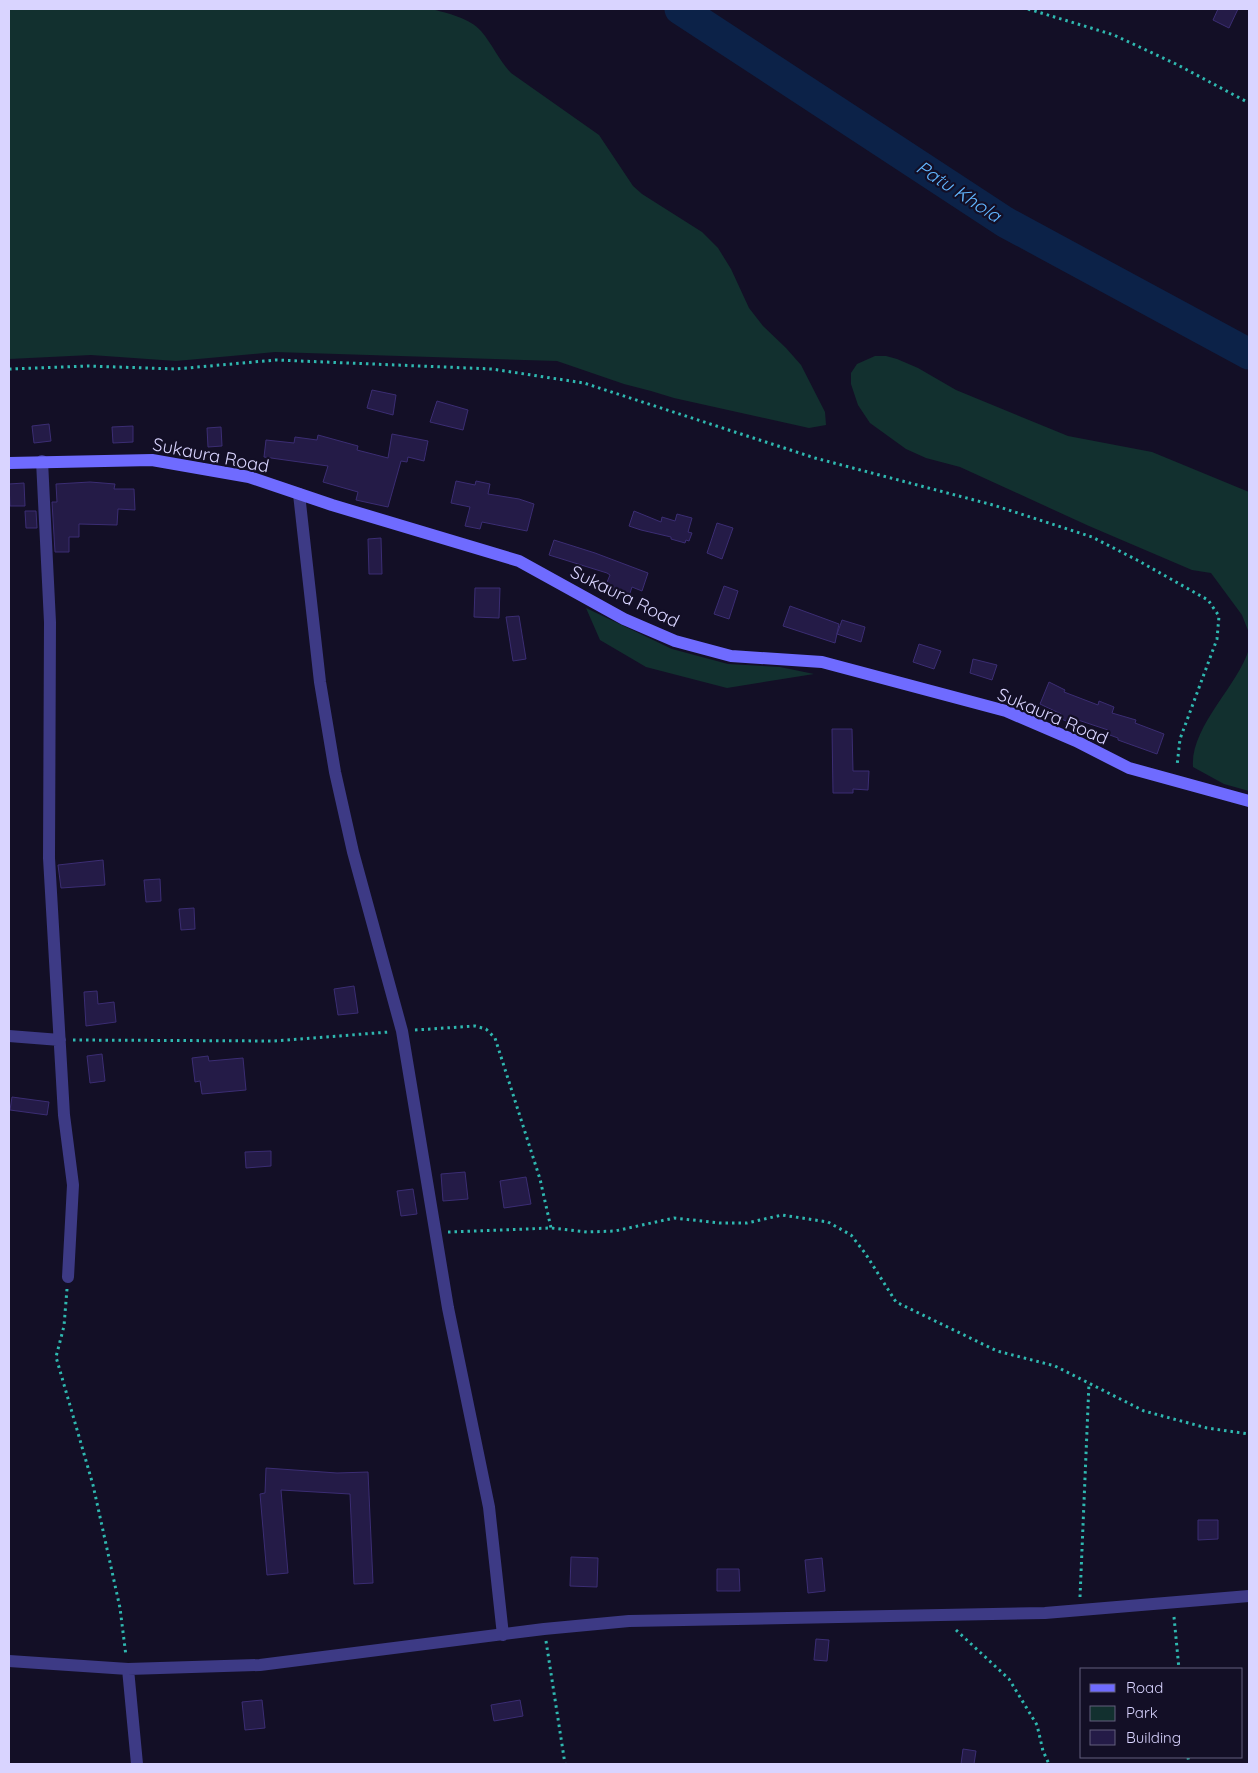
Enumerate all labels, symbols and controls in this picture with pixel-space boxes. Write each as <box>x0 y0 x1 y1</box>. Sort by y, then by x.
water label: Patu Khola <box>912 155 1007 228</box>
street label: Sukaura Road <box>151 432 271 478</box>
street label: Sukaura Road <box>567 560 683 632</box>
street label: Sukaura Road <box>994 682 1112 750</box>
legend <box>1080 1668 1243 1758</box>
text: Road <box>1126 1678 1163 1697</box>
text: Park <box>1126 1703 1158 1722</box>
text: Building <box>1126 1728 1181 1747</box>

